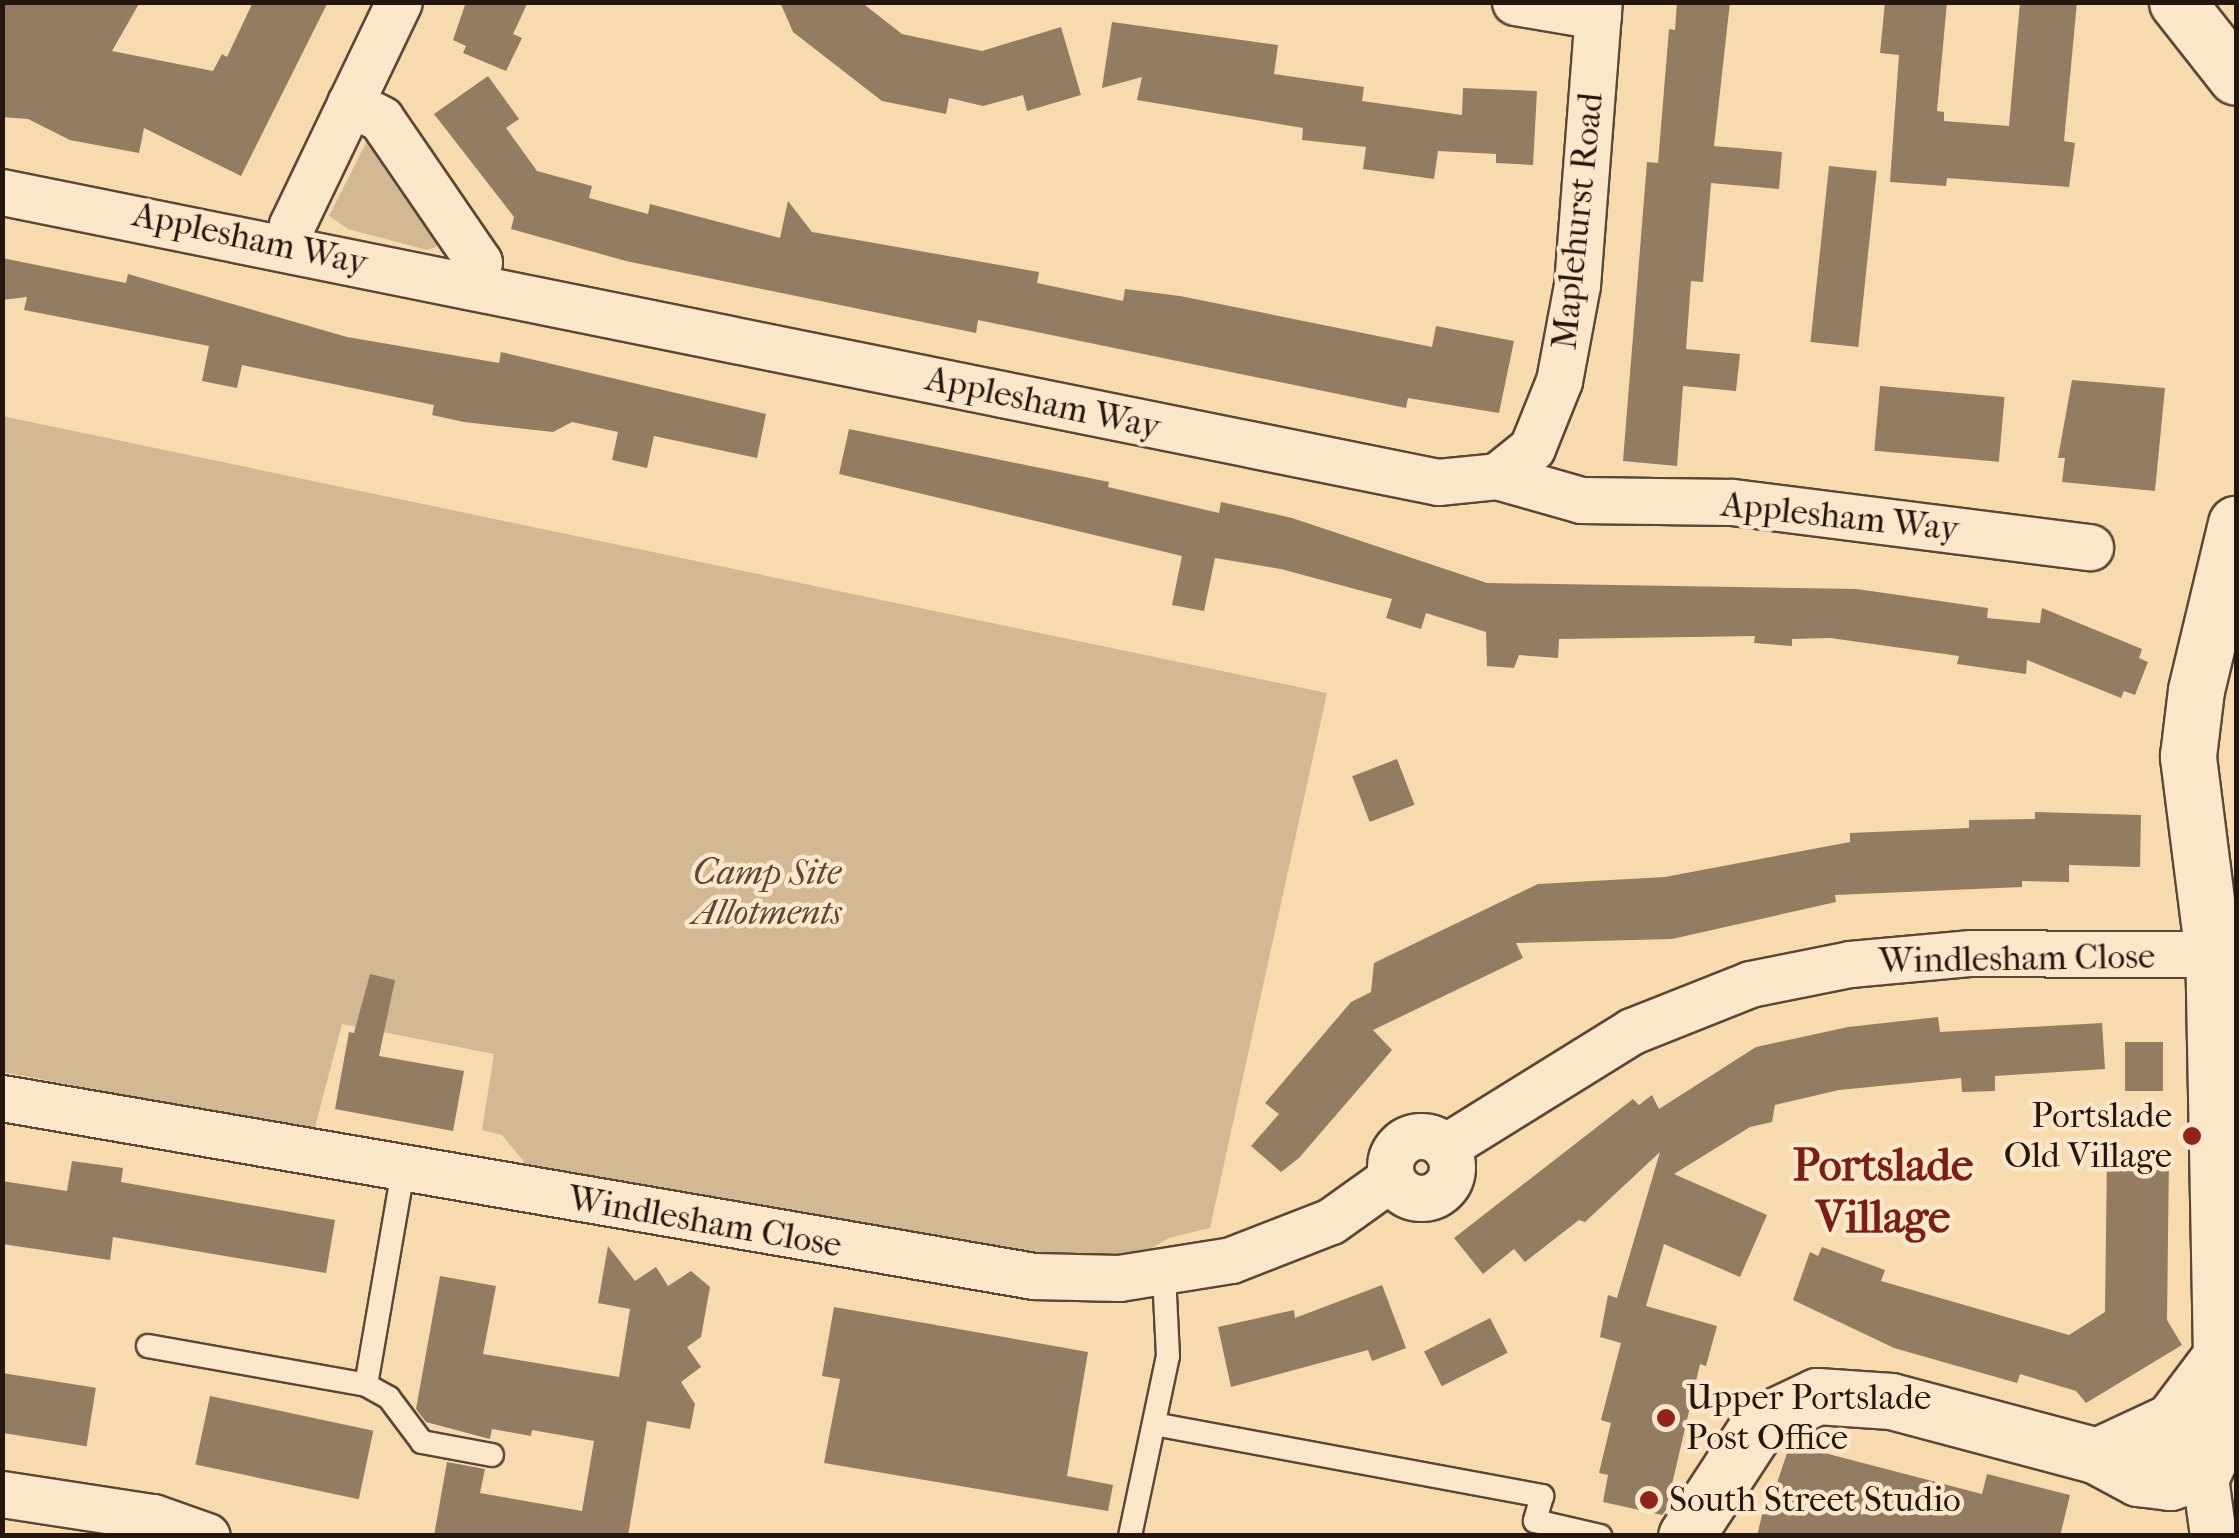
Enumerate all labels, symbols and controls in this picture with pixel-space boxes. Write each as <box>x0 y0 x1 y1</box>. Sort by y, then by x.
street label: Maplehurst Road <box>1544 90 1612 352</box>
street label: Applesham Way <box>129 194 371 284</box>
street label: Applesham Way <box>922 358 1164 448</box>
street label: Applesham Way <box>1719 484 1961 550</box>
park label: Camp Site Allotments <box>692 852 842 934</box>
street label: Windlesham Close <box>1878 936 2156 982</box>
place label: Portslade Old Village <box>2004 1095 2172 1177</box>
marker: Portslade Old Village <box>2181 1125 2203 1147</box>
district label: Portslade Village <box>1793 1139 1973 1245</box>
street label: Windlesham Close <box>565 1177 845 1267</box>
place label: Upper Portslade Post Office <box>1686 1377 1931 1459</box>
marker: Upper Portslade Post Office <box>1655 1407 1677 1429</box>
place label: South Street Studio <box>1669 1479 1961 1521</box>
marker: South Street Studio <box>1638 1489 1660 1511</box>

